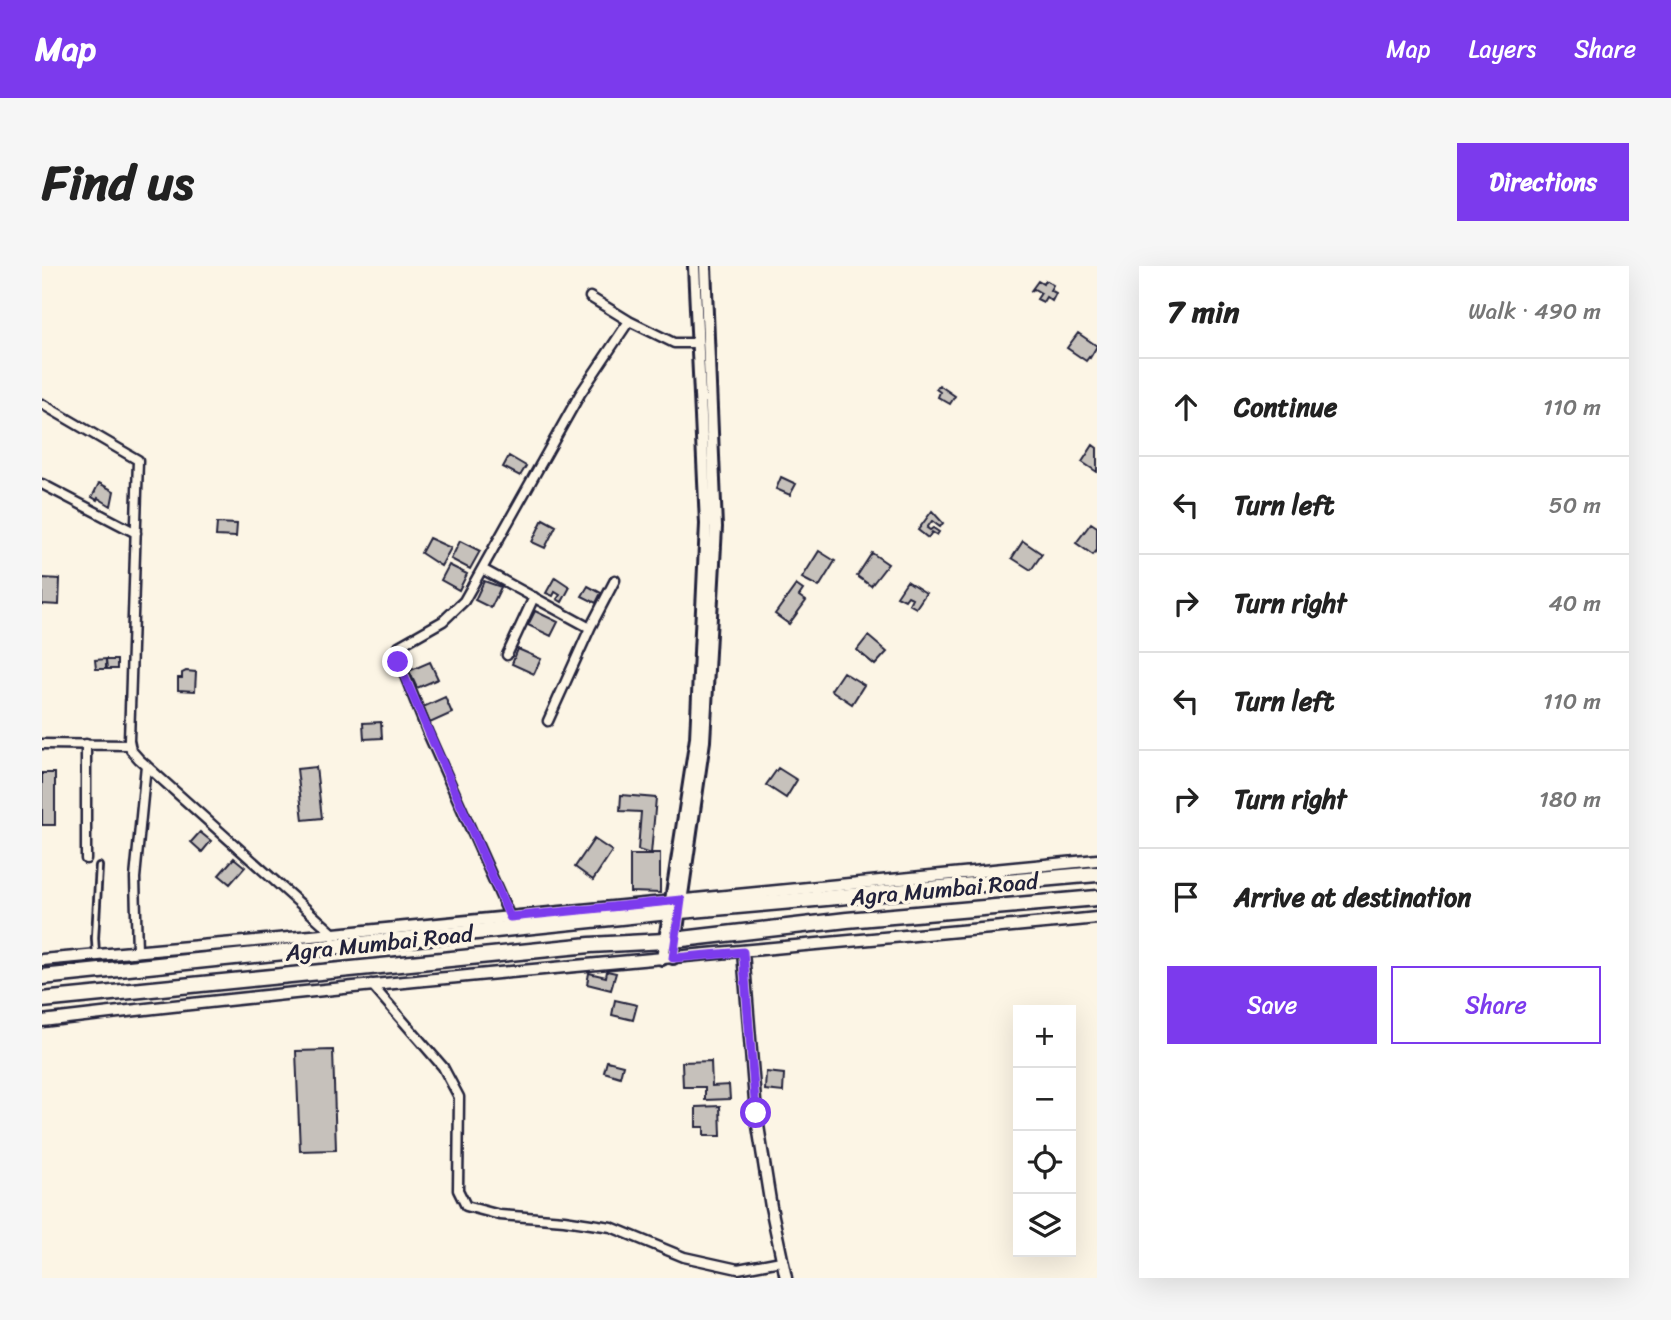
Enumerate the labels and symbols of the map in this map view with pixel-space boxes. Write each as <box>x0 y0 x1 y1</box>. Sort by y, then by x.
route end <box>382 646 413 677</box>
street label: Agra Mumbai Road <box>848 861 1041 918</box>
street label: Agra Mumbai Road <box>282 913 477 974</box>
route start <box>740 1097 771 1128</box>

